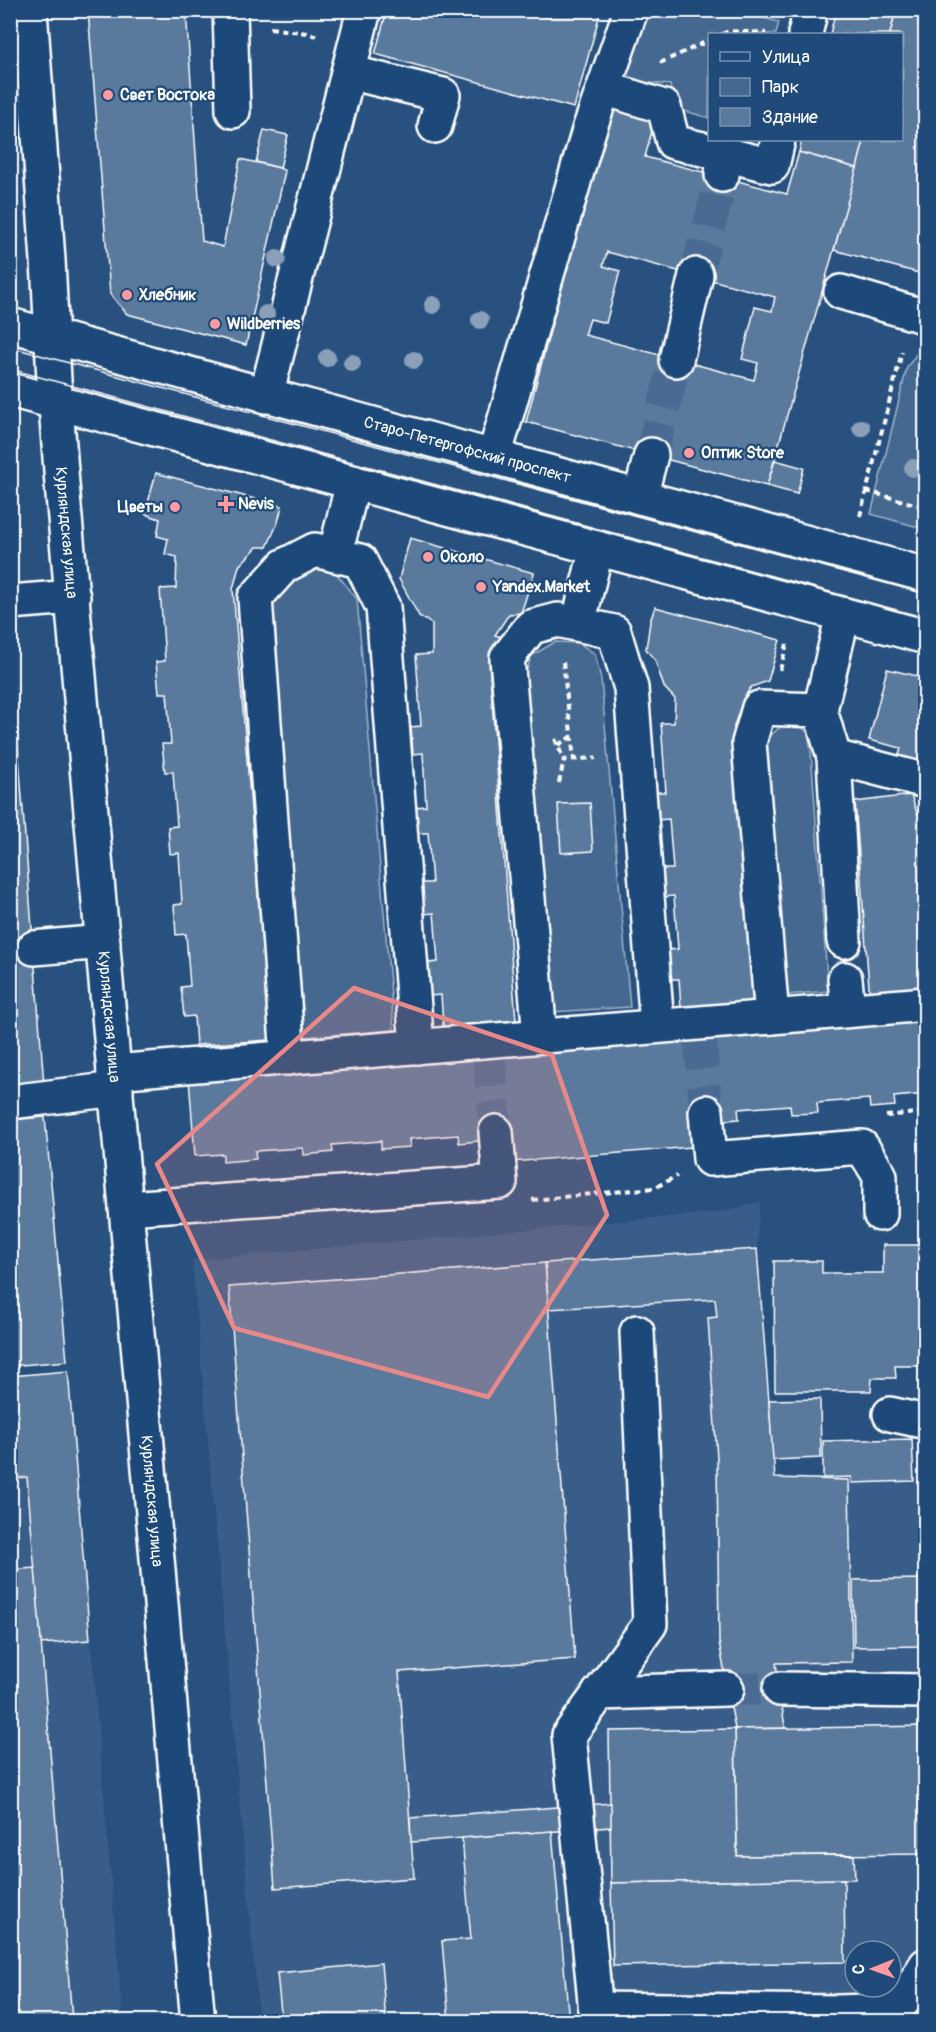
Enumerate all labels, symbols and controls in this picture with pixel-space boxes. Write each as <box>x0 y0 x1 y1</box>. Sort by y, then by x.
legend <box>708 33 903 141</box>
text: Улица <box>762 46 810 69</box>
text: Парк <box>762 76 799 99</box>
place label: Свет Востока <box>120 85 215 105</box>
marker: Свет Востока <box>101 88 115 102</box>
text: Здание <box>762 106 818 129</box>
place label: Хлебник <box>139 285 196 305</box>
marker: Хлебник <box>120 288 134 302</box>
place label: Wildberries <box>227 314 301 334</box>
marker: Wildberries <box>208 317 222 331</box>
street label: Старо-Петергофский проспект <box>361 412 573 488</box>
place label: Оптик Store <box>701 443 785 463</box>
marker: Оптик Store <box>682 446 696 460</box>
street label: Курляндская улица <box>51 466 82 599</box>
place label: Nevis <box>238 494 275 514</box>
place label: Цветы <box>118 497 163 517</box>
marker: Nevis <box>219 497 233 511</box>
marker: Цветы <box>168 500 182 514</box>
place label: Около <box>440 547 484 567</box>
marker: Около <box>421 550 435 564</box>
place label: Yandex.Market <box>492 577 591 597</box>
marker: Yandex.Market <box>474 580 488 594</box>
street label: Курляндская улица <box>93 950 125 1083</box>
street label: Курляндская улица <box>136 1434 168 1568</box>
north arrow <box>843 1939 903 1999</box>
text: С <box>849 1964 869 1974</box>

